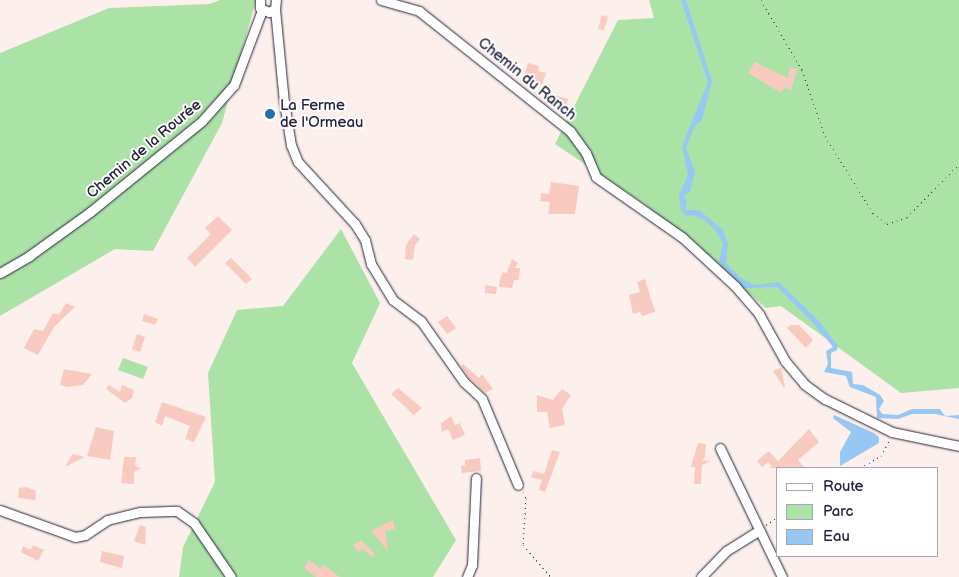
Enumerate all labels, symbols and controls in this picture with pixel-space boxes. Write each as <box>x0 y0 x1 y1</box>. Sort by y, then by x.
street label: Chemin du Ranch <box>474 34 580 124</box>
street label: Chemin de la Rourée <box>83 96 205 202</box>
place label: La Ferme de l'Ormeau <box>280 96 363 131</box>
marker: La Ferme de l'Ormeau <box>264 108 276 120</box>
legend <box>776 467 939 557</box>
text: Route <box>823 477 863 496</box>
text: Parc <box>823 502 853 521</box>
text: Eau <box>823 527 850 546</box>

